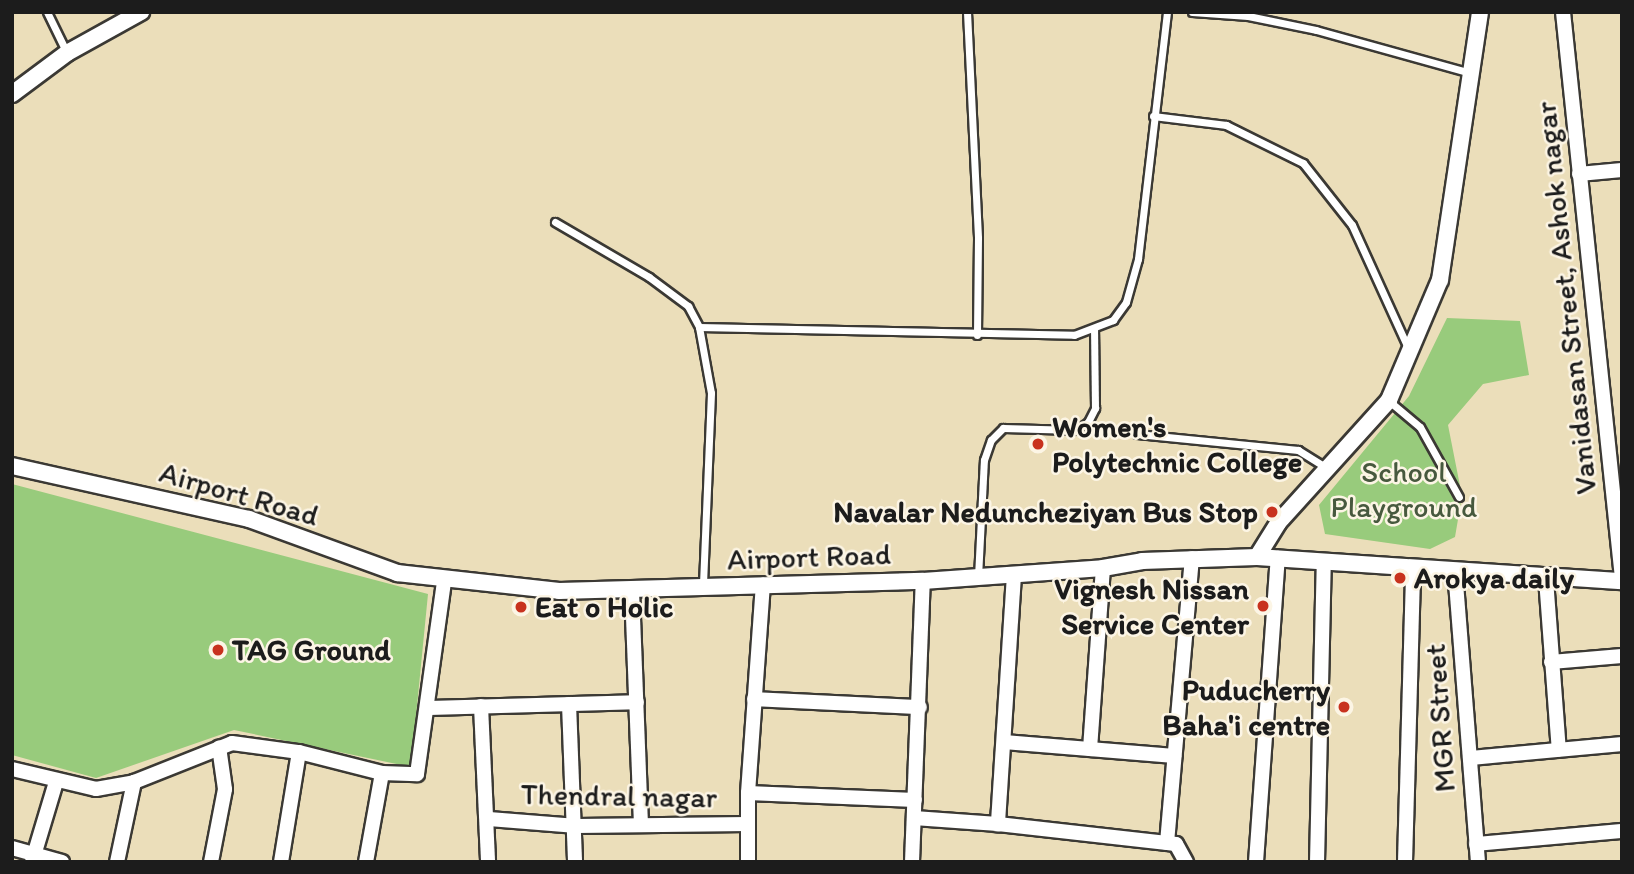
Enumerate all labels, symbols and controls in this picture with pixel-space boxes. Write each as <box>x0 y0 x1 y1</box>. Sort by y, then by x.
street label: Vanidasan Street, Ashok nagar <box>1527 100 1605 496</box>
place label: Women's Polytechnic College <box>1052 409 1302 480</box>
marker: Women's Polytechnic College <box>1030 436 1046 452</box>
street label: Airport Road <box>156 454 322 534</box>
park label: School Playground <box>1331 454 1477 524</box>
place label: Navalar Neduncheziyan Bus Stop <box>834 494 1258 530</box>
marker: Navalar Neduncheziyan Bus Stop <box>1264 504 1280 520</box>
street label: Airport Road <box>727 536 891 578</box>
place label: Arokya daily <box>1414 560 1574 596</box>
marker: Arokya daily <box>1392 570 1408 586</box>
place label: Vignesh Nissan Service Center <box>1055 571 1249 642</box>
place label: Eat o Holic <box>535 589 673 625</box>
marker: Vignesh Nissan Service Center <box>1255 598 1271 614</box>
marker: Eat o Holic <box>513 599 529 615</box>
place label: TAG Ground <box>232 632 391 668</box>
marker: TAG Ground <box>210 642 226 658</box>
street label: MGR Street <box>1417 643 1463 793</box>
place label: Puducherry Baha'i centre <box>1162 672 1330 742</box>
marker: Puducherry Baha'i centre <box>1336 699 1352 715</box>
street label: Thendral nagar <box>521 776 717 816</box>

